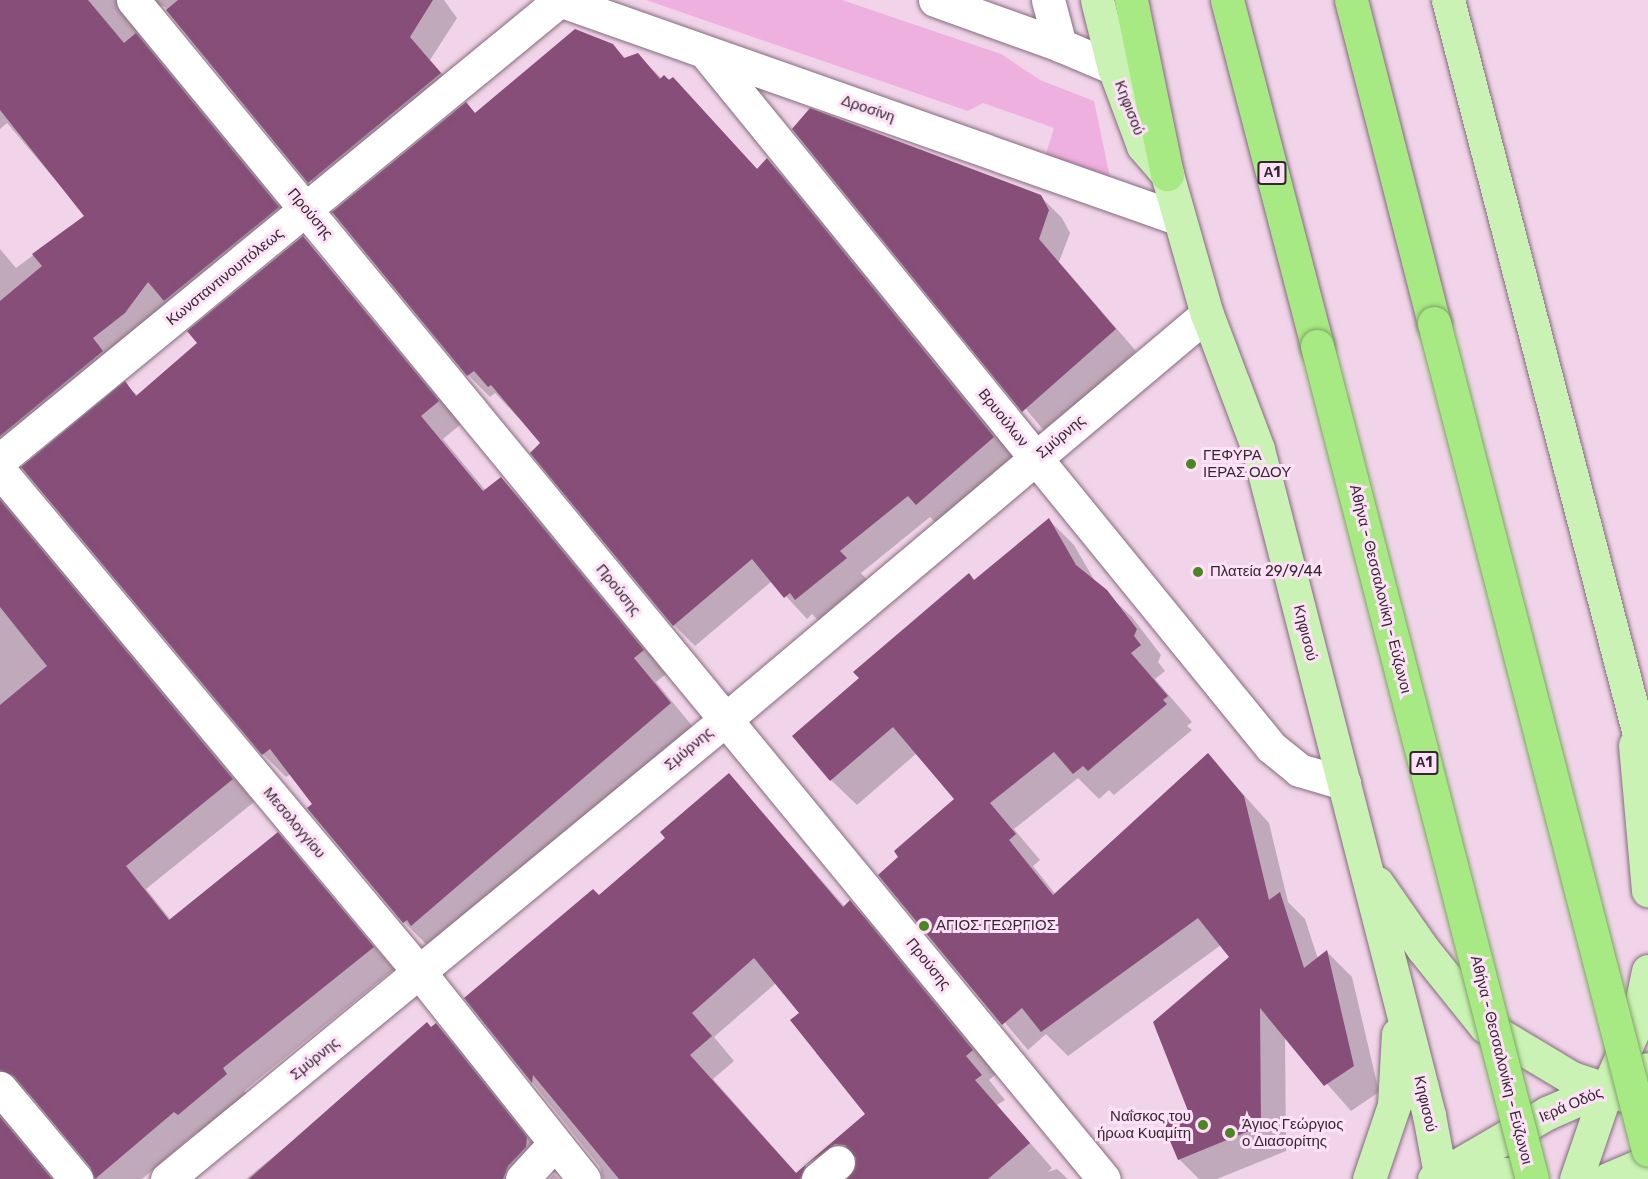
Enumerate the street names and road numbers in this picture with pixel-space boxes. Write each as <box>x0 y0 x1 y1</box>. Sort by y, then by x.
street label: Κηφισού <box>1110 78 1148 138</box>
street label: Δροσίνη <box>839 91 897 127</box>
road number: Α1 <box>1257 162 1287 184</box>
street label: Προύσης <box>284 185 336 243</box>
street label: Κωνσταντινουπόλεως <box>163 224 287 330</box>
street label: Βρυούλων <box>974 385 1032 451</box>
street label: Σμύρνης <box>1033 412 1089 462</box>
street label: Αθήνα - Θεσσαλονίκη - Εύζωνοι <box>1345 483 1415 695</box>
street label: Προύσης <box>592 561 644 619</box>
street label: Κηφισού <box>1289 603 1321 663</box>
street label: Σμύρνης <box>661 724 717 774</box>
road number: Α1 <box>1409 752 1439 774</box>
street label: Μεσολογγίου <box>259 784 329 862</box>
street label: Προύσης <box>902 935 954 993</box>
street label: Αθήνα - Θεσσαλονίκη - Εύζωνοι <box>1466 954 1536 1166</box>
street label: Σμύρνης <box>287 1034 343 1084</box>
street label: Κηφισού <box>1410 1074 1440 1134</box>
street label: Ιερά Οδός <box>1536 1084 1606 1126</box>

